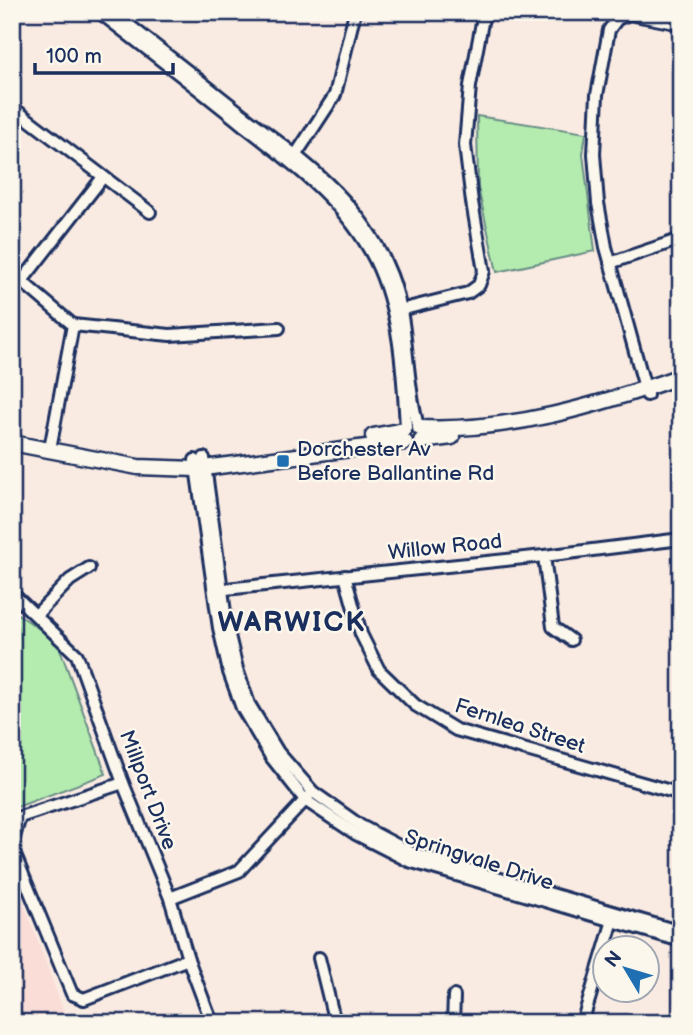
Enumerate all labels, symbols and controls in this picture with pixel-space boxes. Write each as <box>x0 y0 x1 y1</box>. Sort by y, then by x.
scale bar <box>35 32 173 76</box>
text: 100 m <box>46 44 102 69</box>
place label: Dorchester Av Before Ballantine Rd <box>297 437 494 486</box>
marker: Dorchester Av Before Ballantine Rd <box>275 453 291 469</box>
street label: Willow Road <box>387 529 503 565</box>
district label: WARWICK <box>217 606 367 639</box>
street label: Fernlea Street <box>452 693 589 759</box>
street label: Millport Drive <box>114 727 182 853</box>
street label: Springvale Drive <box>401 824 557 896</box>
north arrow <box>592 934 662 1004</box>
text: N <box>600 947 627 972</box>

